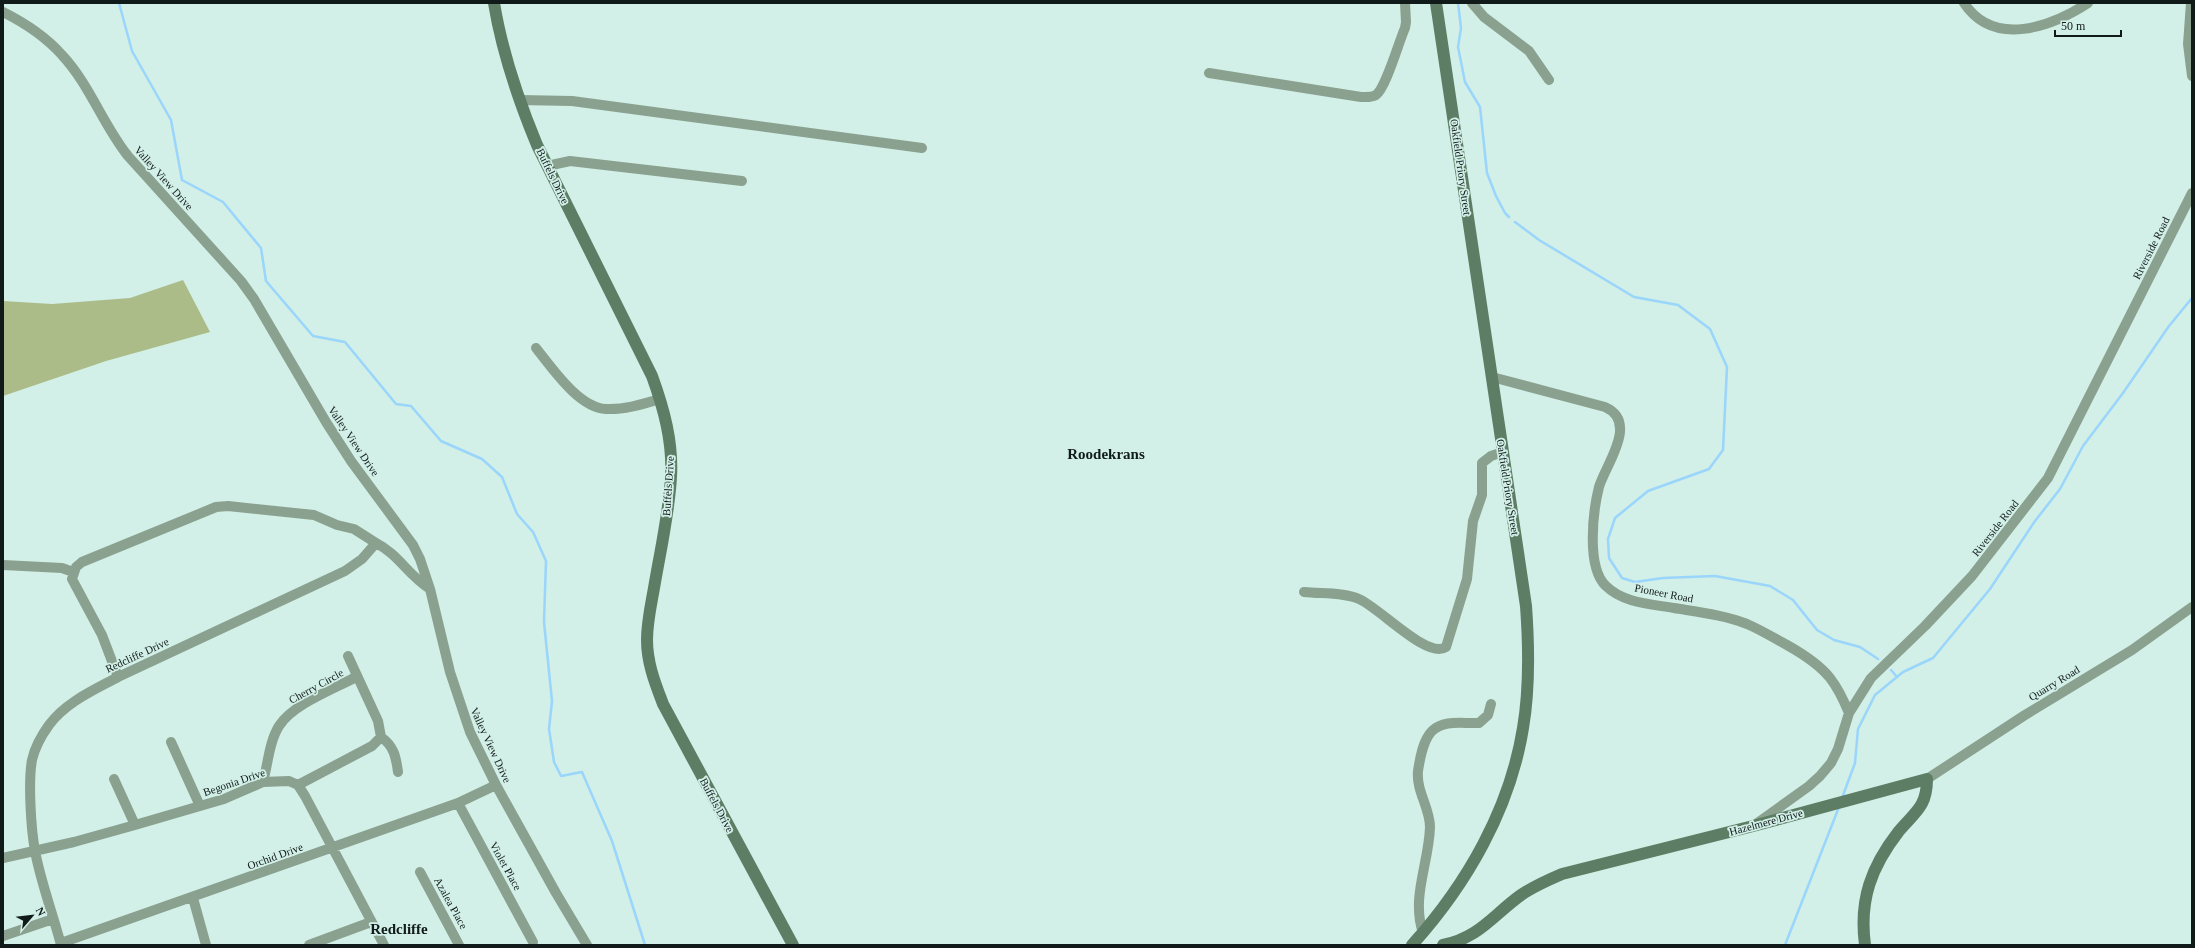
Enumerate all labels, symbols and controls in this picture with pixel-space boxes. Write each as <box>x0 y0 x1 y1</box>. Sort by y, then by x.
scale bar <box>2055 12 2121 38</box>
text: 50 m <box>2061 19 2086 33</box>
street label: Oakfield Priory Street <box>1448 118 1474 216</box>
street label: Valley View Drive <box>132 144 196 212</box>
street label: Buffels Drive <box>534 146 572 206</box>
street label: Riverside Road <box>2130 214 2172 281</box>
street label: Valley View Drive <box>326 404 382 478</box>
street label: Oakfield Priory Street <box>1494 438 1522 536</box>
district label: Roodekrans <box>1067 446 1145 462</box>
street label: Buffels Drive <box>660 456 676 516</box>
street label: Riverside Road <box>1969 497 2021 559</box>
street label: Pioneer Road <box>1634 581 1695 605</box>
street label: Redcliffe Drive <box>103 635 171 675</box>
street label: Quarry Road <box>2026 663 2082 703</box>
street label: Cherry Circle <box>287 666 345 706</box>
street label: Valley View Drive <box>468 705 514 785</box>
street label: Begonia Drive <box>202 766 267 798</box>
street label: Buffels Drive <box>698 776 736 834</box>
street label: Hazelmere Drive <box>1728 806 1804 838</box>
street label: Orchid Drive <box>246 840 305 872</box>
street label: Violet Place <box>488 840 524 892</box>
street label: Azalea Place <box>432 875 470 931</box>
north arrow <box>12 896 52 936</box>
text: N <box>34 905 48 918</box>
district label: Redcliffe <box>370 921 428 937</box>

